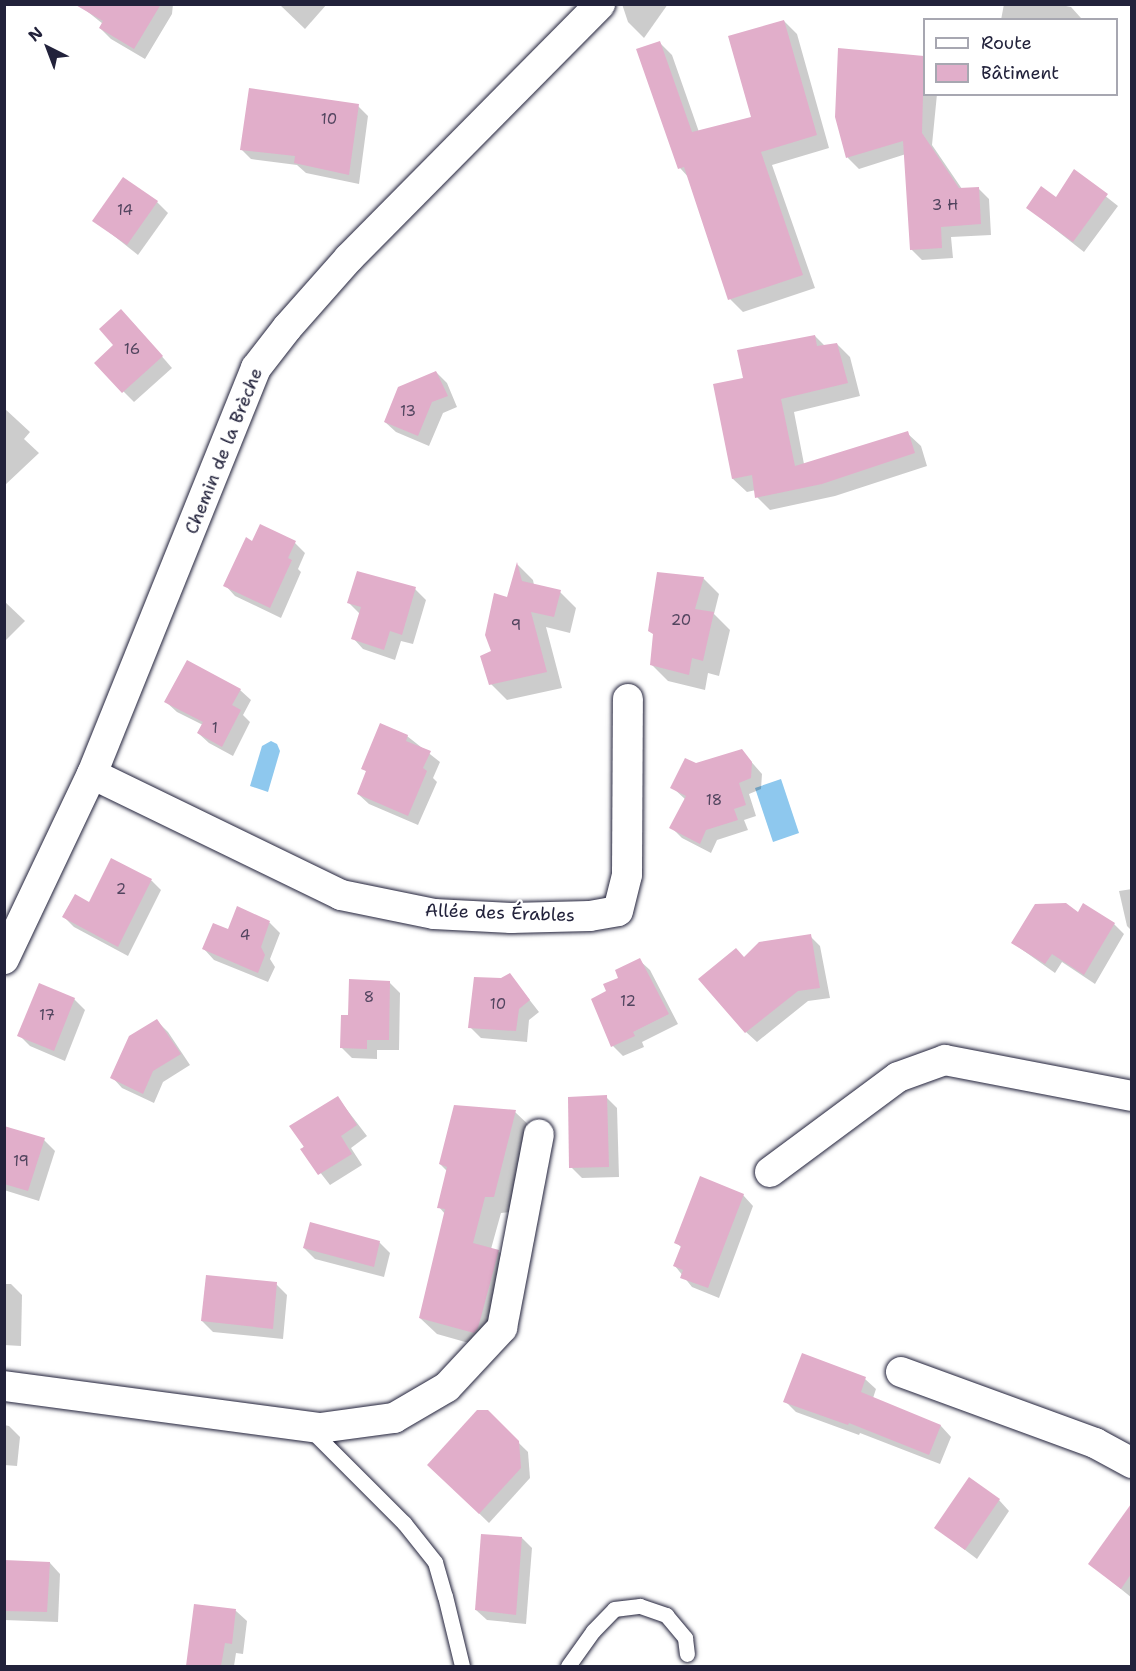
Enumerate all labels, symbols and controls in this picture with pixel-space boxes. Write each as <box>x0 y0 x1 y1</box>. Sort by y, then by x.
north arrow <box>18 18 78 78</box>
legend <box>923 18 1118 96</box>
text: N <box>24 22 47 46</box>
text: Route <box>981 31 1032 55</box>
text: Bâtiment <box>981 61 1059 85</box>
house number: 10 <box>321 111 337 129</box>
house number: 3 H <box>932 197 958 215</box>
house number: 14 <box>117 202 133 220</box>
house number: 16 <box>124 341 140 359</box>
street label: Chemin de la Brèche <box>181 365 267 537</box>
house number: 13 <box>400 403 416 421</box>
house number: 20 <box>671 612 691 630</box>
house number: 9 <box>511 617 521 635</box>
house number: 1 <box>212 720 218 738</box>
house number: 18 <box>706 792 722 810</box>
house number: 2 <box>116 881 126 899</box>
street label: Allée des Érables <box>425 900 575 926</box>
house number: 4 <box>240 927 250 945</box>
house number: 8 <box>364 989 374 1007</box>
house number: 12 <box>620 993 636 1011</box>
house number: 10 <box>490 996 506 1014</box>
house number: 17 <box>39 1007 55 1025</box>
house number: 19 <box>13 1153 29 1171</box>

